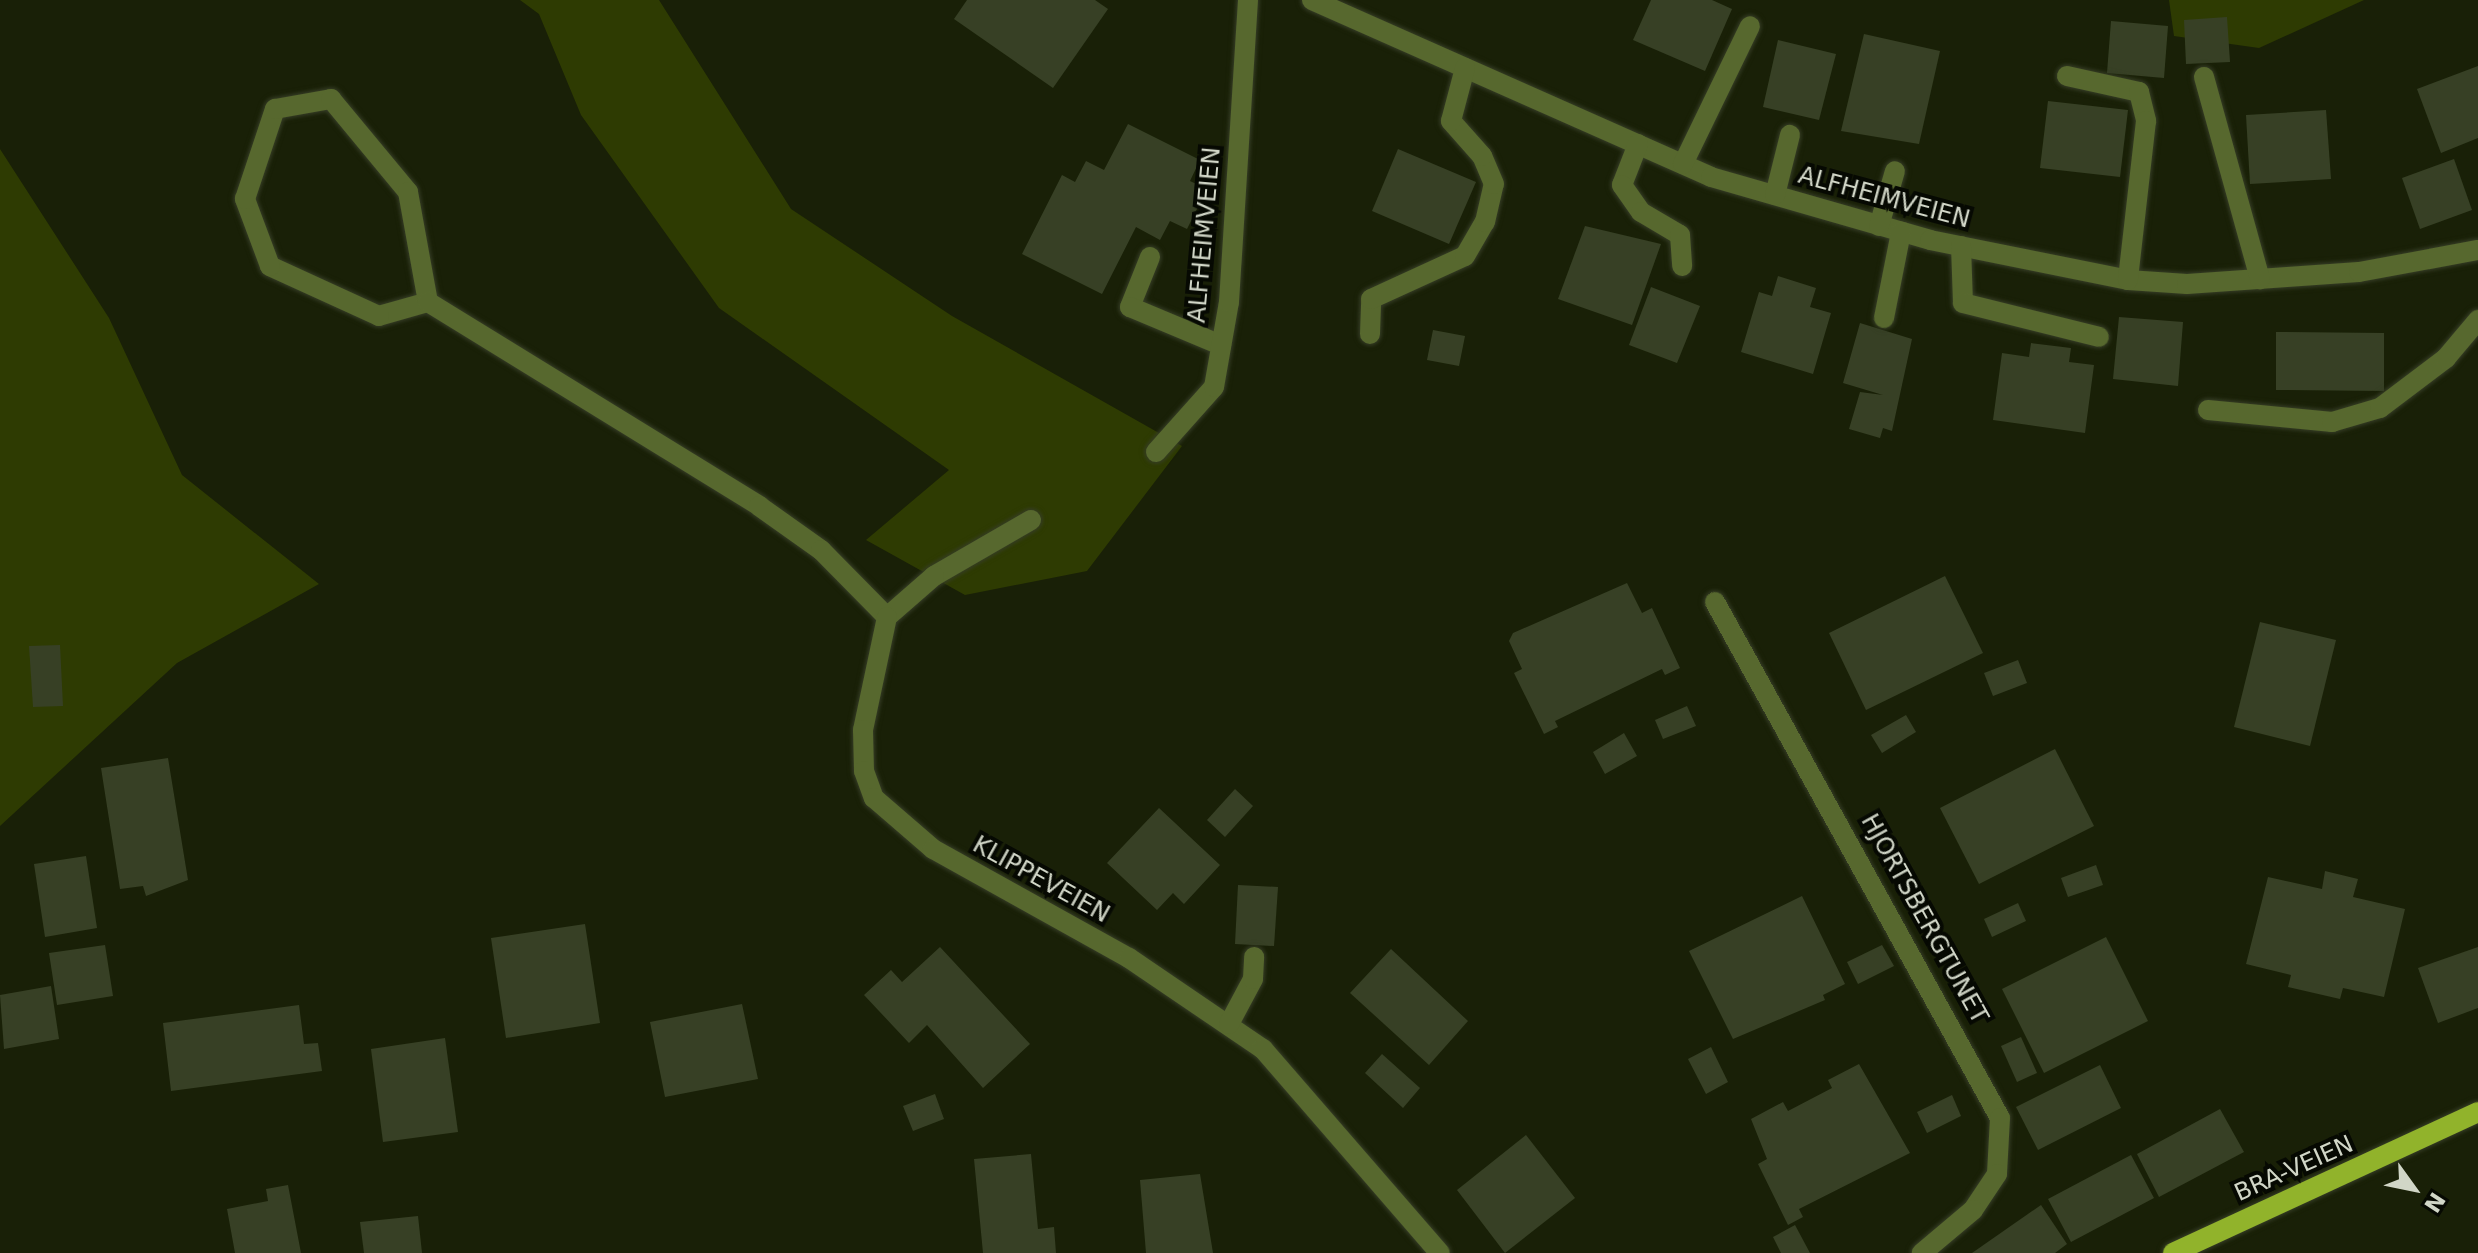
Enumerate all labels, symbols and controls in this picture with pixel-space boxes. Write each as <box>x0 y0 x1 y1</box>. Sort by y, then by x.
street label: ALFHEIMVEIEN <box>1183 146 1227 324</box>
street label: ALFHEIMVEIEN <box>1795 161 1973 235</box>
street label: HJORTSBERGTUNET <box>1854 809 1994 1029</box>
street label: KLIPPEVEIEN <box>968 831 1114 929</box>
street label: BRA-VEIEN <box>2230 1130 2358 1208</box>
north arrow <box>2374 1149 2454 1229</box>
text: N <box>2419 1188 2450 1217</box>

